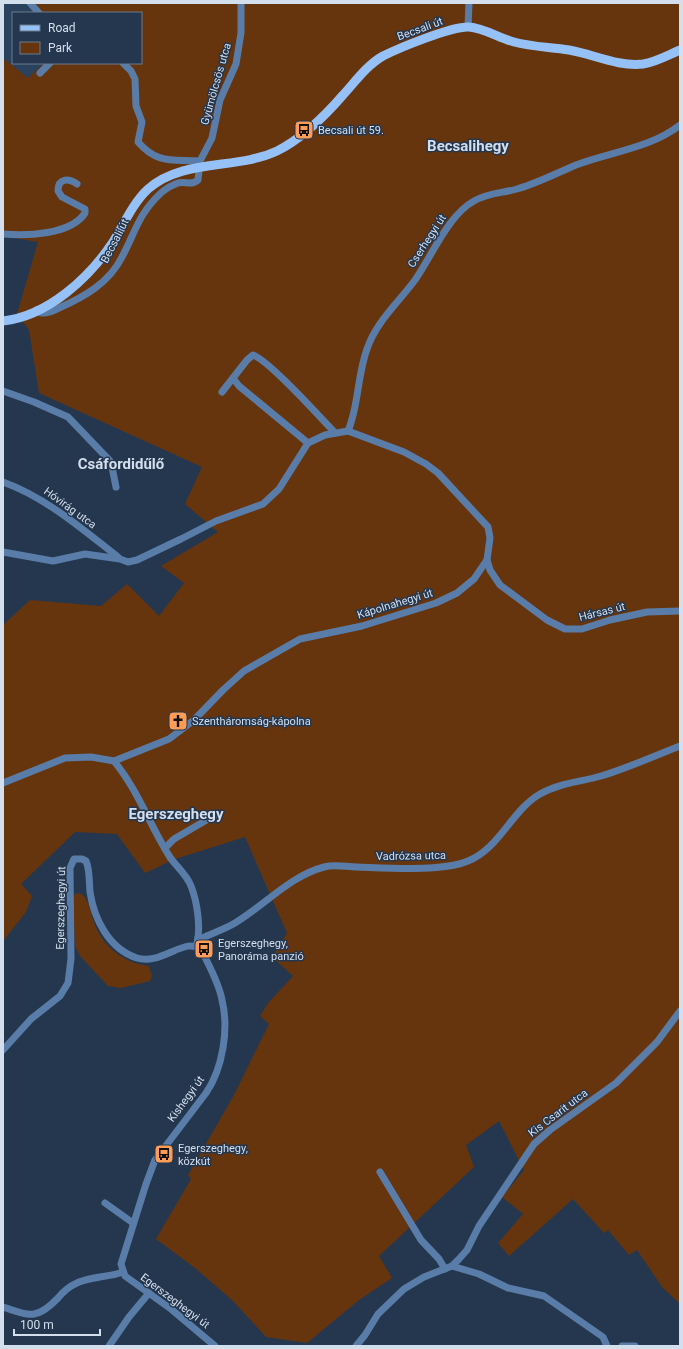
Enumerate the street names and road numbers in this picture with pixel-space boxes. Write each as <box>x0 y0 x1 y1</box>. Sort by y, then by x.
street label: Becsali út <box>395 15 445 43</box>
street label: Gyümölcsös utca <box>198 41 234 127</box>
street label: Cserhegyi út <box>405 212 449 270</box>
street label: Becsali út <box>98 216 132 265</box>
street label: Hóvirág utca <box>41 485 99 531</box>
street label: Kápolnahegyi út <box>356 586 435 622</box>
street label: Hársas út <box>577 600 627 624</box>
street label: Vadrózsa utca <box>376 849 446 863</box>
street label: Egerszeghegyi út <box>54 866 68 950</box>
street label: Kishegyi út <box>165 1073 207 1124</box>
street label: Kis Csarit utca <box>526 1086 590 1140</box>
street label: Egerszeghegyi út <box>138 1271 212 1331</box>

